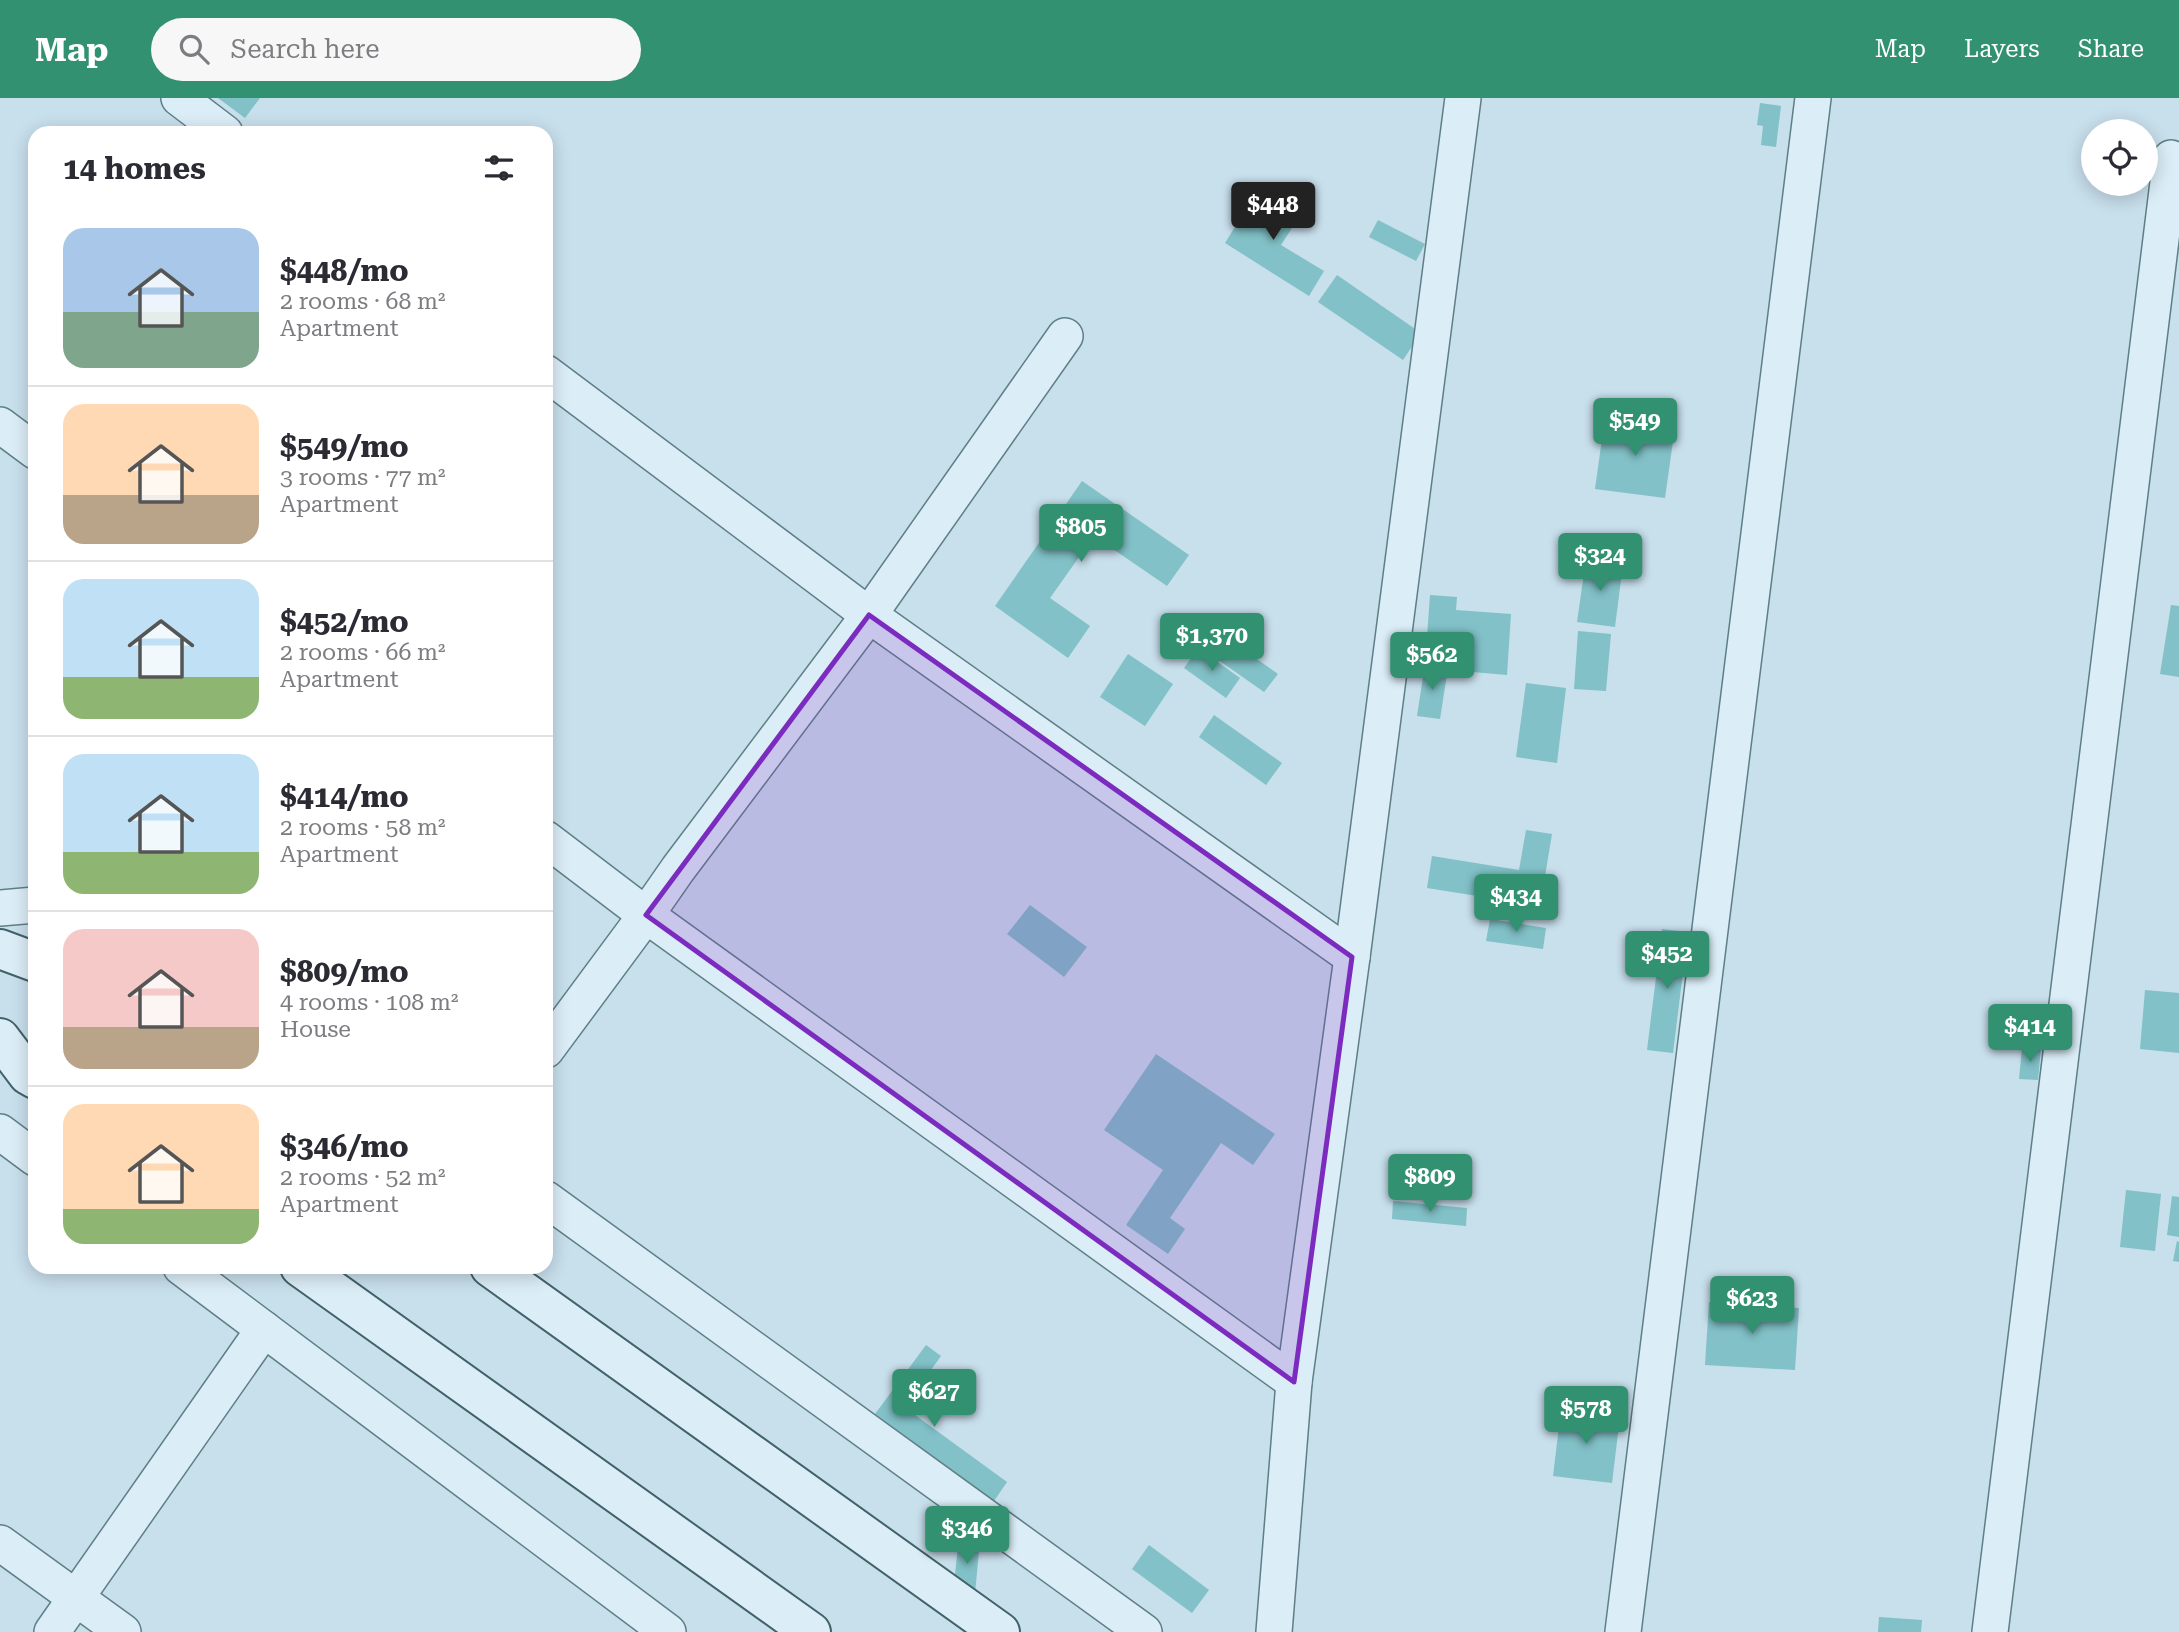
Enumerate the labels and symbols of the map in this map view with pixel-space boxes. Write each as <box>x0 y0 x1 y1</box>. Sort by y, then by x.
pin: $448 <box>1232 183 1314 242</box>
pin: $549 <box>1594 398 1676 458</box>
pin: $805 <box>1040 504 1122 564</box>
pin: $324 <box>1559 533 1641 593</box>
pin: $1,370 <box>1155 614 1269 673</box>
pin: $562 <box>1391 632 1473 692</box>
pin: $434 <box>1475 874 1557 934</box>
pin: $452 <box>1626 932 1708 991</box>
pin: $414 <box>1989 1004 2071 1064</box>
pin: $809 <box>1389 1154 1471 1214</box>
pin: $623 <box>1711 1276 1793 1336</box>
pin: $627 <box>893 1370 975 1429</box>
pin: $578 <box>1545 1386 1627 1446</box>
pin: $346 <box>926 1506 1008 1566</box>

